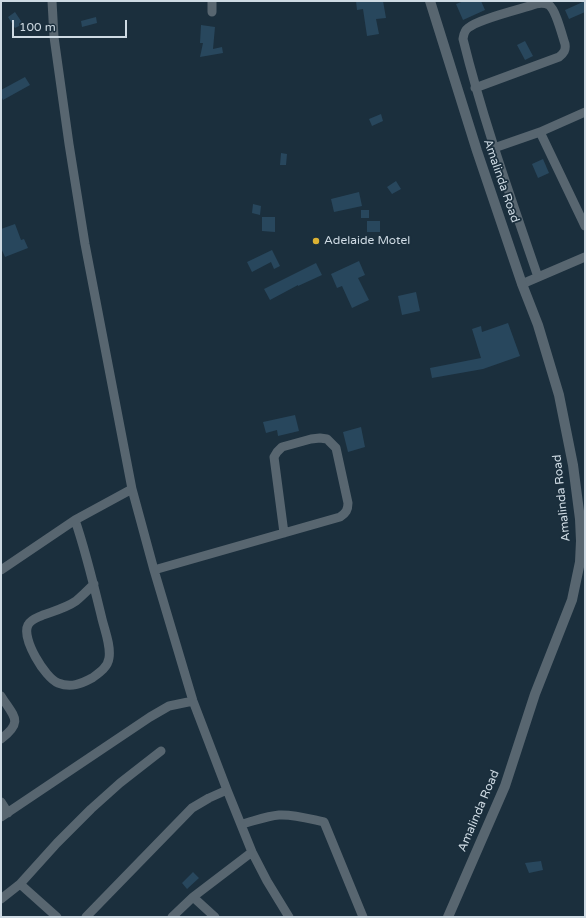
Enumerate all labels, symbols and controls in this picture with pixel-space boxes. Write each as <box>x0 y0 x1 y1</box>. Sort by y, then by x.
scale bar <box>14 12 129 38</box>
text: 100 m <box>19 20 56 34</box>
street label: Amalinda Road <box>480 137 522 225</box>
place label: Adelaide Motel <box>324 234 410 248</box>
marker: Adelaide Motel <box>311 236 321 246</box>
street label: Amalinda Road <box>550 454 574 542</box>
street label: Amalinda Road <box>455 768 503 854</box>

